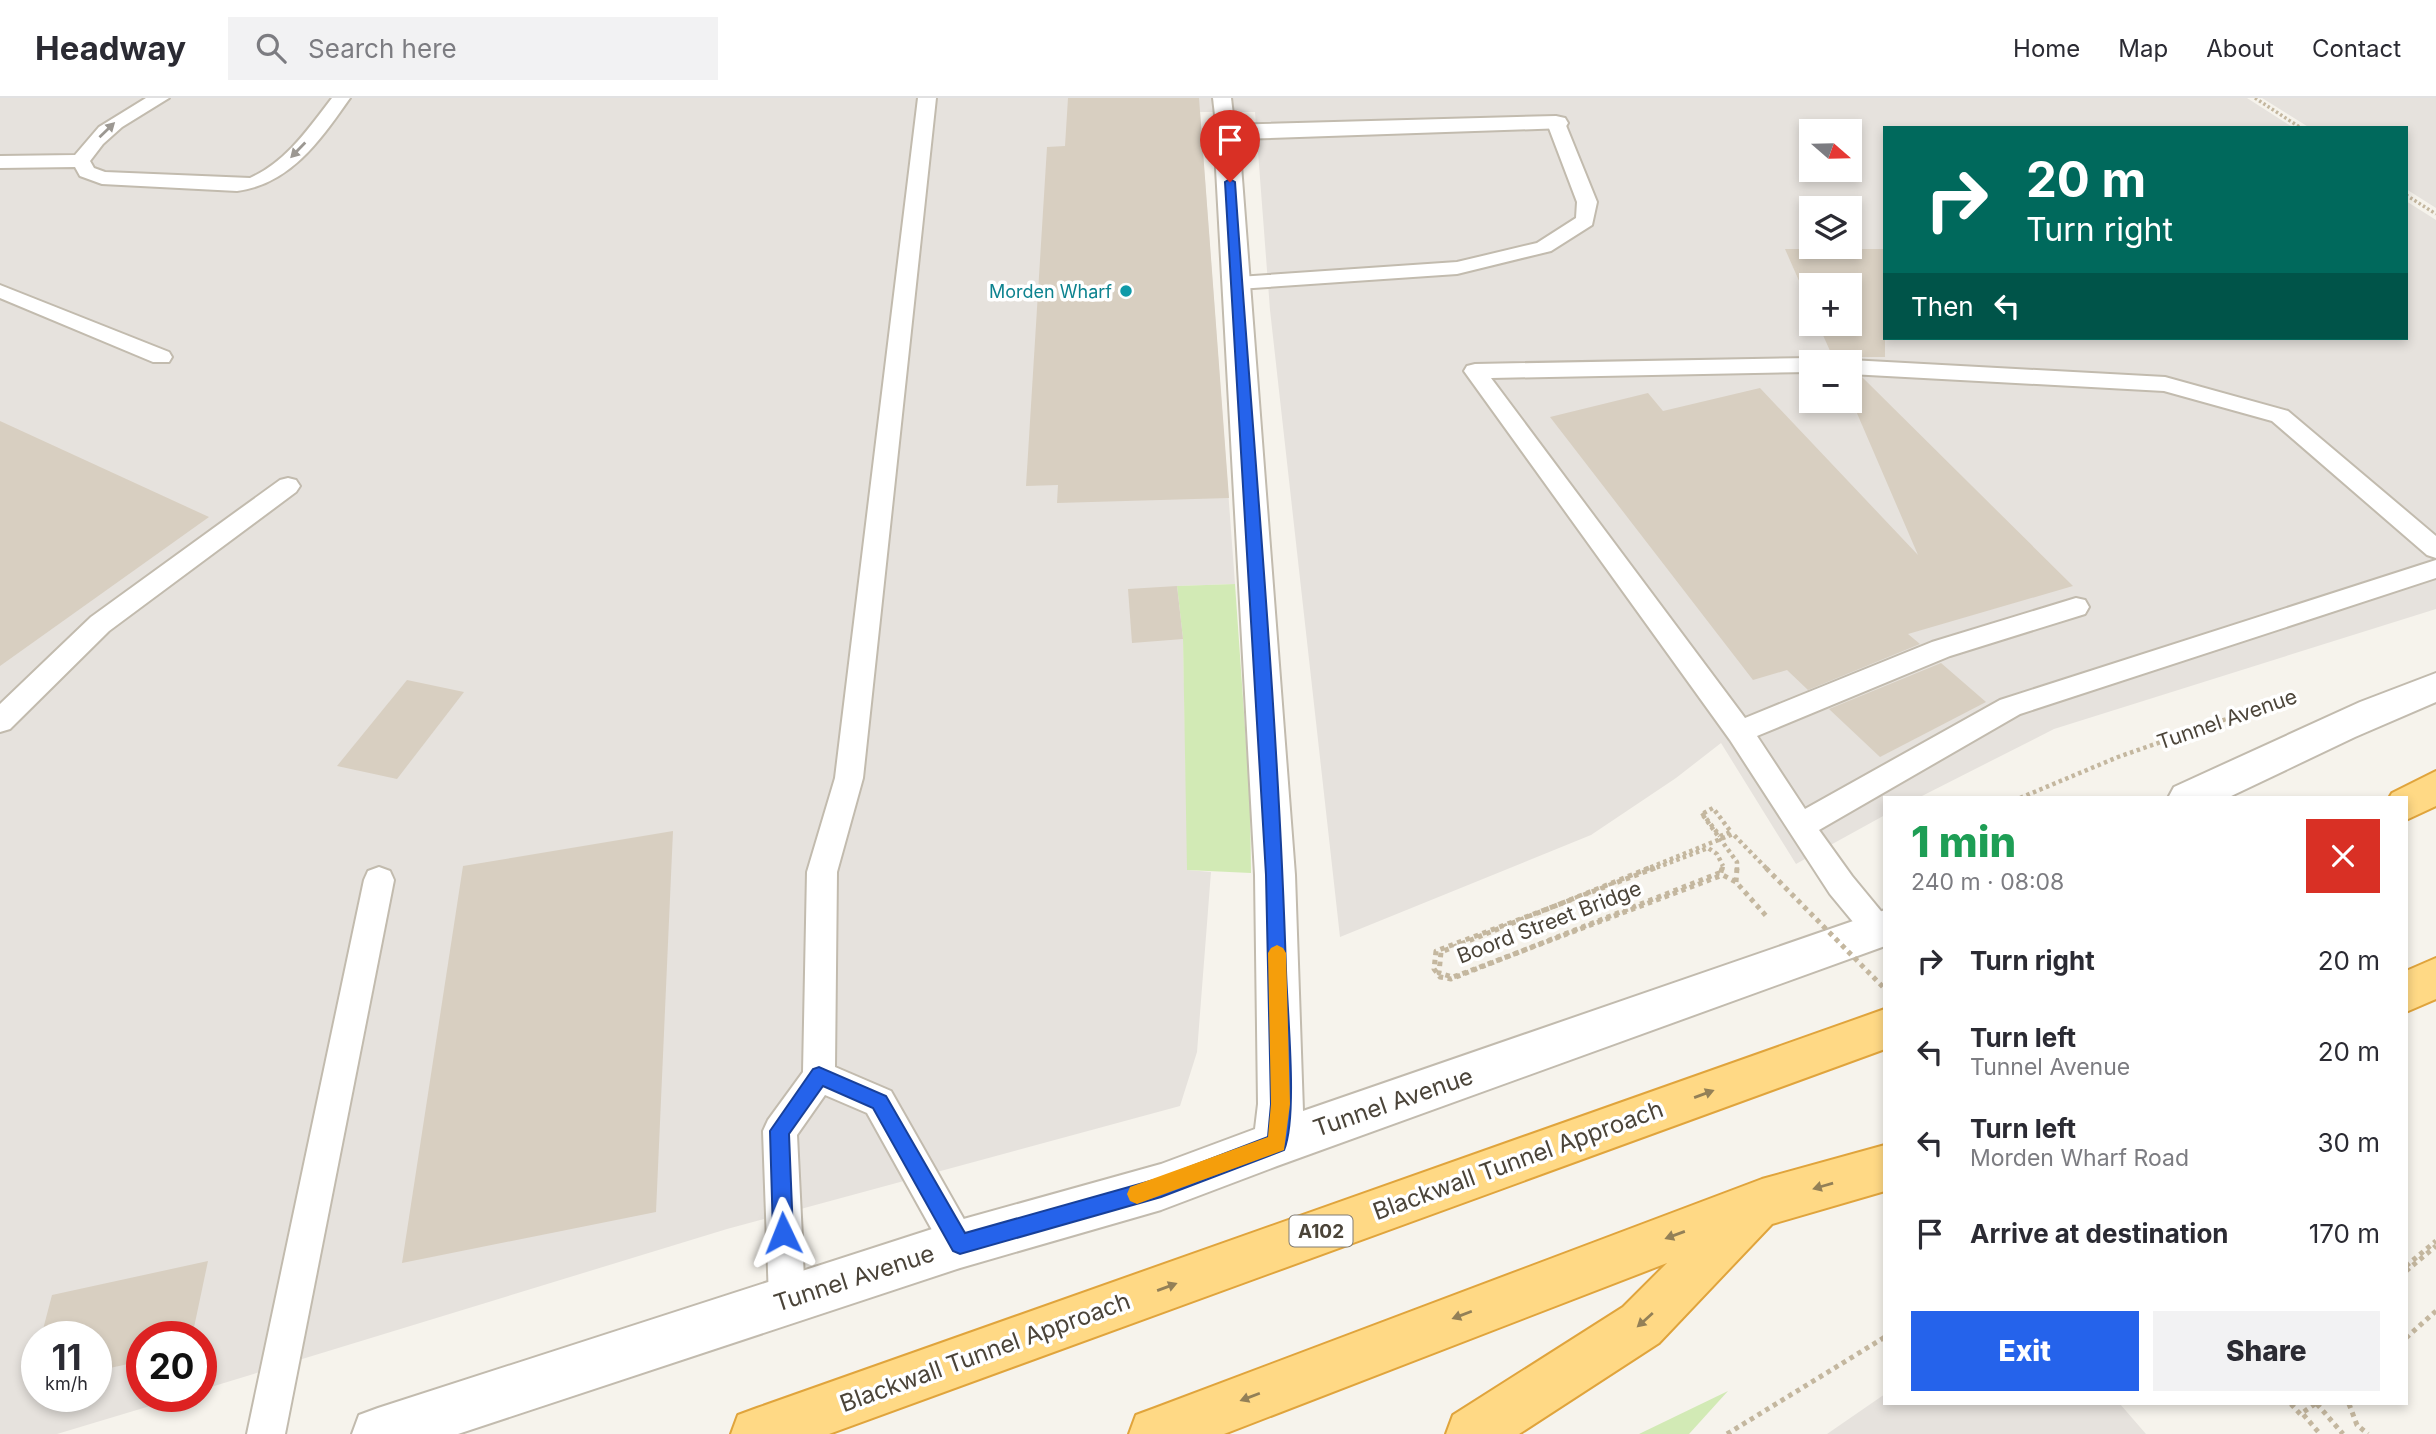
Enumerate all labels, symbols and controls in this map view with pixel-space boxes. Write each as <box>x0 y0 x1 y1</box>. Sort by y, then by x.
search box <box>228 17 718 80</box>
text: Headway <box>35 28 186 68</box>
icon: search <box>252 29 290 67</box>
text: Search here <box>308 33 457 64</box>
text: Home <box>2013 34 2080 63</box>
text: Map <box>2118 34 2168 63</box>
text: About <box>2206 34 2274 63</box>
text: Contact <box>2312 34 2401 63</box>
pin <box>1200 110 1260 182</box>
north arrow <box>1799 119 1862 182</box>
map controls <box>1799 119 1862 413</box>
icon: arrive <box>1211 121 1249 159</box>
one-way arrow <box>99 122 116 139</box>
one-way arrow <box>290 141 306 158</box>
text: 20 m <box>2026 150 2146 209</box>
icon: right <box>1911 154 2002 245</box>
button: layers <box>1799 196 1862 259</box>
text: Turn right <box>2026 210 2173 249</box>
button: + <box>1799 273 1862 336</box>
place label: Morden Wharf <box>989 281 1112 302</box>
marker: Morden Wharf <box>1118 283 1134 299</box>
icon: left <box>1988 287 2026 325</box>
text: Then <box>1911 291 1974 322</box>
button: − <box>1799 350 1862 413</box>
street label: Tunnel Avenue <box>2154 683 2300 755</box>
text: 1 min <box>1911 816 2016 867</box>
button: close <box>2306 819 2380 893</box>
text: 240 m · 08:08 <box>1911 868 2064 896</box>
street label: Boord Street Bridge <box>1453 875 1645 969</box>
icon: right <box>1911 942 1949 980</box>
text: Turn right <box>1970 945 2095 976</box>
text: 20 m <box>2318 945 2380 976</box>
text: Turn left <box>1970 1022 2076 1053</box>
icon: left <box>1911 1033 1949 1071</box>
text: 20 m <box>2318 1036 2380 1067</box>
text: Tunnel Avenue <box>1970 1053 2130 1081</box>
street label: Tunnel Avenue <box>1309 1061 1477 1143</box>
one-way arrow <box>1693 1088 1714 1099</box>
street label: Blackwall Tunnel Approach <box>1369 1094 1667 1226</box>
text: Turn left <box>1970 1113 2076 1144</box>
icon: left <box>1911 1124 1949 1162</box>
text: 30 m <box>2317 1127 2380 1158</box>
text: Morden Wharf Road <box>1970 1144 2189 1172</box>
one-way arrow <box>1813 1181 1834 1191</box>
position arrow <box>746 1196 820 1270</box>
icon: arrive <box>1911 1215 1949 1253</box>
road number: A102 <box>1290 1216 1352 1246</box>
text: Arrive at destination <box>1970 1218 2229 1249</box>
text: 170 m <box>2309 1218 2380 1249</box>
one-way arrow <box>1665 1230 1686 1241</box>
street label: Tunnel Avenue <box>770 1238 938 1318</box>
one-way arrow <box>1156 1281 1177 1292</box>
street label: Blackwall Tunnel Approach <box>836 1286 1134 1418</box>
one-way arrow <box>1452 1310 1473 1321</box>
button: Exit <box>1911 1311 2139 1391</box>
button: Share <box>2153 1311 2380 1391</box>
one-way arrow <box>1637 1312 1654 1328</box>
speed limit sign: 20 <box>126 1321 217 1412</box>
text: 11 <box>51 1336 82 1378</box>
text: km/h <box>45 1373 88 1394</box>
one-way arrow <box>1240 1392 1261 1403</box>

